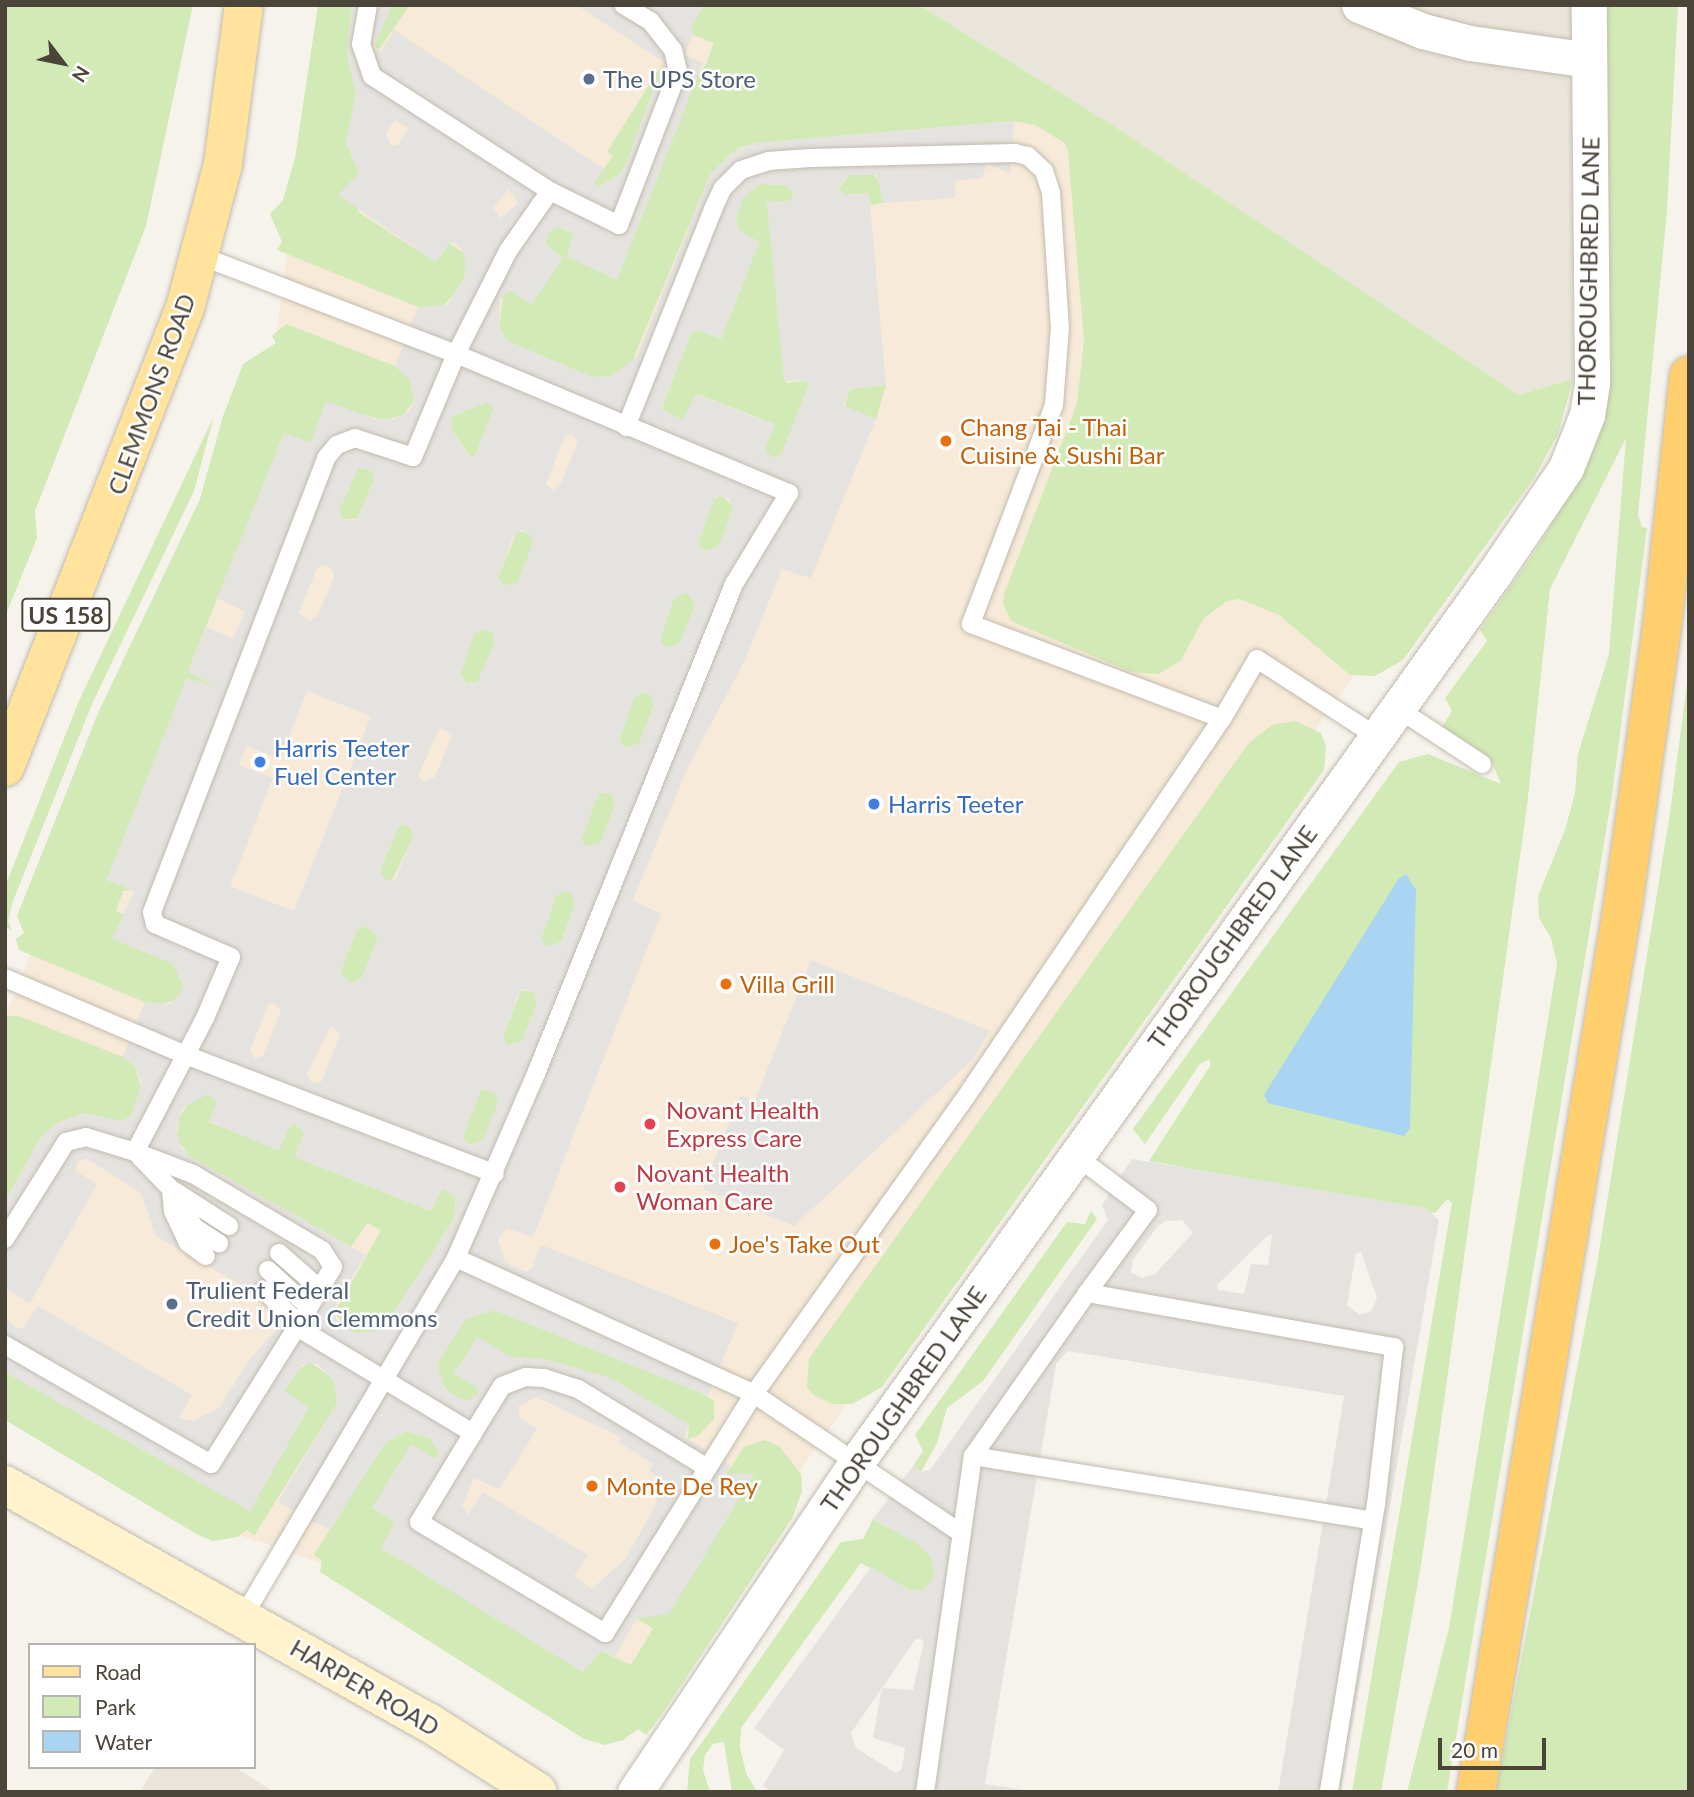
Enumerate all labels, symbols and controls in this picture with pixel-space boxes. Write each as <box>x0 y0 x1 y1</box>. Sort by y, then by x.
north arrow <box>28 28 98 98</box>
text: N <box>68 62 95 87</box>
place label: The UPS Store <box>603 65 756 93</box>
marker: The UPS Store <box>581 71 597 87</box>
street label: THOROUGHBRED LANE <box>1571 136 1605 406</box>
street label: CLEMMONS ROAD <box>101 290 201 498</box>
place label: Chang Tai - Thai Cuisine & Sushi Bar <box>960 413 1164 469</box>
marker: Chang Tai - Thai Cuisine & Sushi Bar <box>938 433 954 449</box>
road number: US 158 <box>20 596 112 635</box>
place label: Harris Teeter Fuel Center <box>274 734 410 790</box>
marker: Harris Teeter Fuel Center <box>252 754 268 770</box>
place label: Harris Teeter <box>888 790 1024 818</box>
marker: Harris Teeter <box>866 796 882 812</box>
street label: THOROUGHBRED LANE <box>1141 820 1323 1054</box>
place label: Villa Grill <box>740 970 835 998</box>
marker: Villa Grill <box>718 976 734 992</box>
place label: Novant Health Express Care <box>666 1096 819 1152</box>
marker: Novant Health Express Care <box>640 1114 660 1134</box>
place label: Novant Health Woman Care <box>636 1159 789 1215</box>
marker: Novant Health Woman Care <box>610 1177 630 1197</box>
place label: Joe's Take Out <box>729 1230 880 1258</box>
marker: Joe's Take Out <box>707 1236 723 1252</box>
place label: Trulient Federal Credit Union Clemmons <box>186 1276 438 1332</box>
street label: THOROUGHBRED LANE <box>814 1281 992 1517</box>
marker: Trulient Federal Credit Union Clemmons <box>164 1296 180 1312</box>
place label: Monte De Rey <box>606 1472 758 1500</box>
marker: Monte De Rey <box>584 1478 600 1494</box>
street label: HARPER ROAD <box>285 1633 445 1741</box>
legend <box>28 1643 256 1769</box>
text: Road <box>95 1659 142 1684</box>
text: Park <box>95 1694 136 1719</box>
scale bar <box>1442 1724 1550 1768</box>
text: Water <box>95 1729 152 1754</box>
text: 20 m <box>1451 1737 1498 1762</box>

